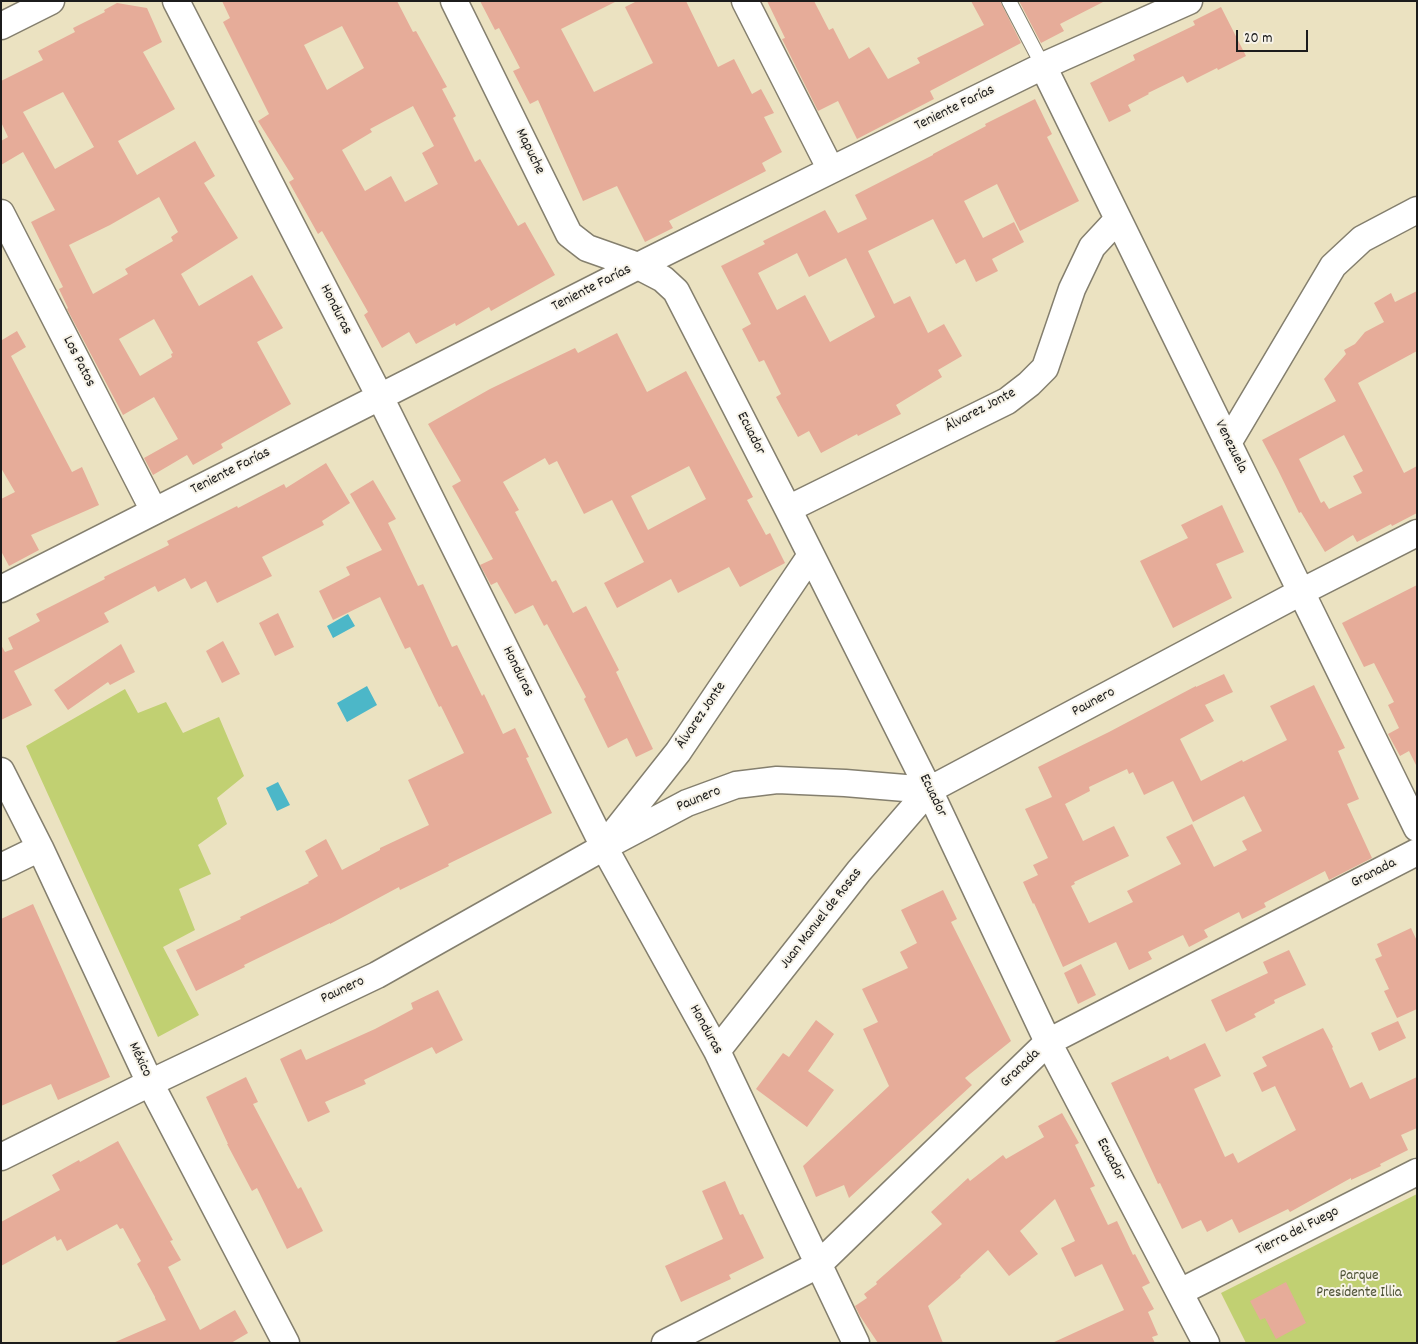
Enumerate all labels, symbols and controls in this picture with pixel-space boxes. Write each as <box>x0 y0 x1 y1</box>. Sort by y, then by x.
scale bar <box>1238 20 1310 52</box>
text: 20 m <box>1244 28 1272 50</box>
street label: Teniente Farías <box>912 82 998 136</box>
street label: Mapuche <box>510 126 548 178</box>
street label: Teniente Farías <box>549 261 635 317</box>
street label: Honduras <box>315 282 355 338</box>
street label: Los Patos <box>58 333 98 391</box>
street label: Álvarez Jonte <box>943 385 1019 437</box>
street label: Ecuador <box>732 410 768 458</box>
street label: Venezuela <box>1209 418 1251 476</box>
street label: Teniente Farías <box>188 444 274 500</box>
street label: Honduras <box>497 644 537 700</box>
street label: Álvarez Jonte <box>673 679 731 753</box>
street label: Paunero <box>1069 684 1119 722</box>
street label: Ecuador <box>914 772 950 820</box>
street label: Paunero <box>674 783 724 817</box>
street label: Granada <box>1348 855 1400 893</box>
street label: Juan Manuel de Rosas <box>777 865 867 973</box>
street label: Paunero <box>318 973 368 1009</box>
street label: Honduras <box>684 1002 726 1058</box>
street label: México <box>123 1040 155 1080</box>
street label: Granada <box>997 1046 1045 1092</box>
street label: Ecuador <box>1091 1136 1129 1184</box>
street label: Tierra del Fuego <box>1254 1203 1342 1261</box>
park label: Parque Presidente Illia <box>1316 1268 1402 1303</box>

